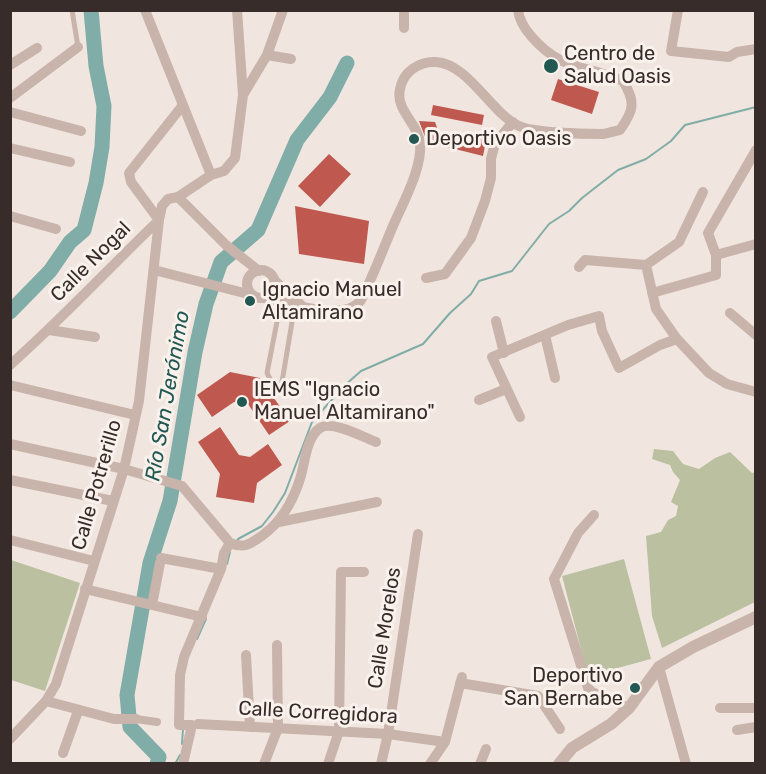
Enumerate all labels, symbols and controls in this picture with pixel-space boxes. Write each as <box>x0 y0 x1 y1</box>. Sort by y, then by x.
place label: Centro de Salud Oasis <box>564 42 671 89</box>
marker: Centro de Salud Oasis <box>542 57 560 75</box>
place label: Deportivo Oasis <box>426 127 572 151</box>
marker: Deportivo Oasis <box>407 132 421 146</box>
street label: Calle Nogal <box>46 217 136 307</box>
place label: Ignacio Manuel Altamirano <box>262 278 402 325</box>
marker: Ignacio Manuel Altamirano <box>243 294 257 308</box>
water label: Río San Jerónimo <box>141 309 195 483</box>
place label: IEMS "Ignacio Manuel Altamirano" <box>254 378 435 425</box>
marker: IEMS "Ignacio Manuel Altamirano" <box>235 395 249 409</box>
street label: Calle Potrerillo <box>67 417 127 553</box>
street label: Calle Morelos <box>364 566 406 690</box>
place label: Deportivo San Bernabe <box>504 664 623 711</box>
marker: Deportivo San Bernabe <box>628 681 642 695</box>
street label: Calle Corregidora <box>238 697 398 729</box>

